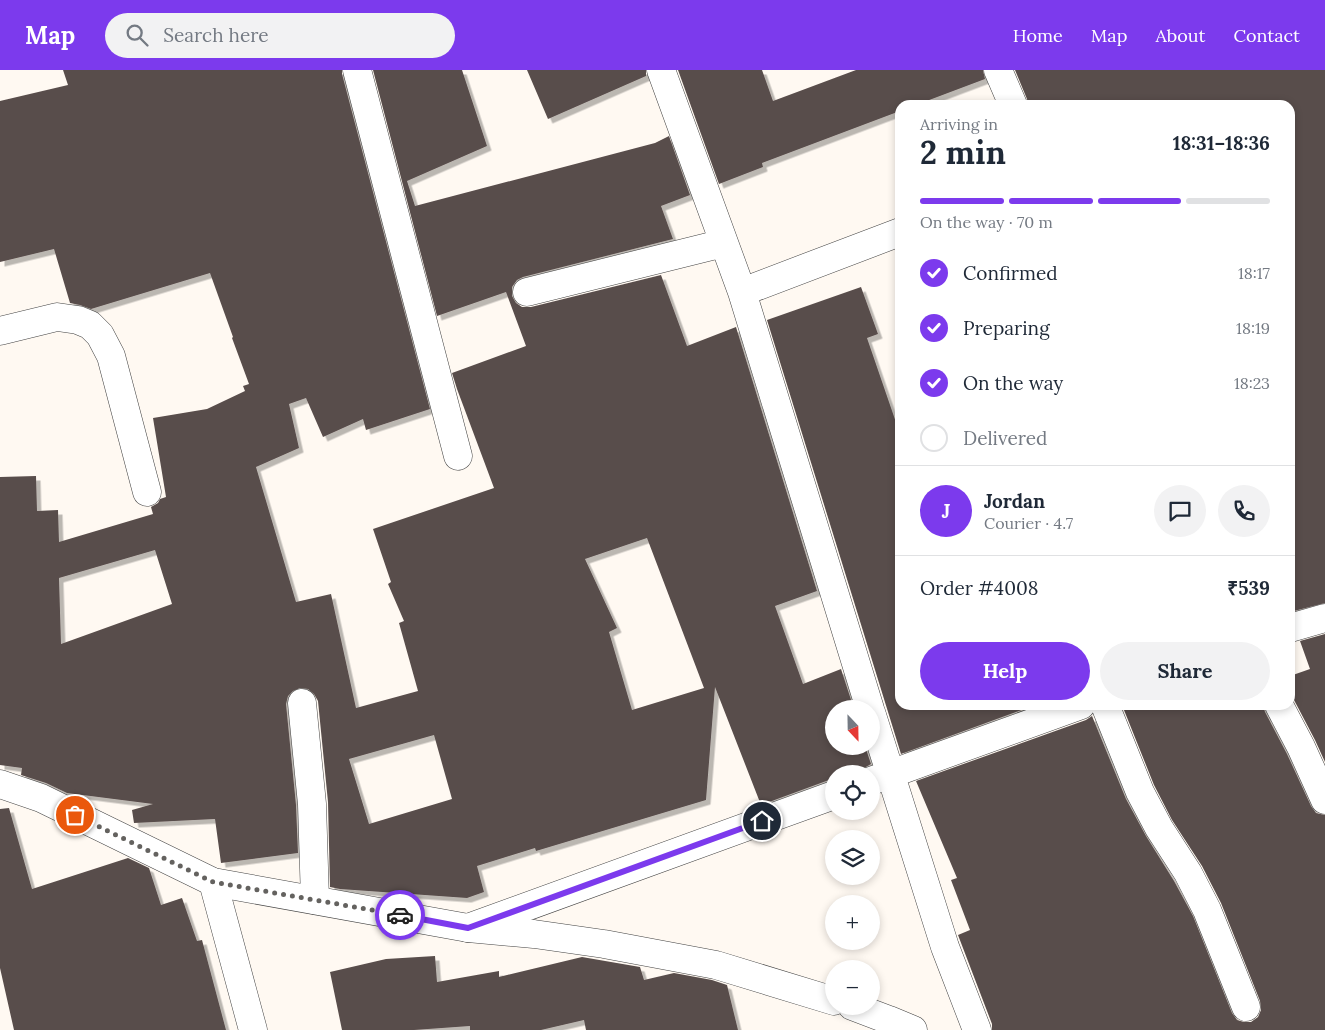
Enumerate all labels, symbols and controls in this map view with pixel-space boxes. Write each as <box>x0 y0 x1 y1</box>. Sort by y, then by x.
search box <box>105 13 455 58</box>
text: Map <box>25 20 75 51</box>
icon: search <box>123 21 151 49</box>
text: Search here <box>163 23 269 47</box>
text: Home <box>1013 24 1063 47</box>
text: Map <box>1091 24 1127 47</box>
text: About <box>1155 24 1205 47</box>
text: Contact <box>1233 24 1300 47</box>
text: Arriving in <box>920 114 998 134</box>
text: 18:31–18:36 <box>1173 131 1270 155</box>
text: 2 min <box>920 132 1006 173</box>
text: On the way · 70 m <box>920 212 1053 232</box>
icon: check <box>920 259 948 287</box>
text: Confirmed <box>963 261 1058 285</box>
text: 18:17 <box>1238 263 1270 283</box>
icon: check <box>920 314 948 342</box>
text: Preparing <box>963 316 1050 340</box>
text: 18:19 <box>1236 318 1270 338</box>
icon: check <box>920 369 948 397</box>
text: On the way <box>963 371 1063 395</box>
text: 18:23 <box>1234 373 1270 393</box>
text: Delivered <box>963 426 1047 450</box>
button: chat <box>1154 485 1206 537</box>
button: phone <box>1218 485 1270 537</box>
text: Jordan <box>984 489 1045 513</box>
text: J <box>942 499 950 523</box>
text: Courier · 4.7 <box>984 513 1073 533</box>
text: Order #4008 <box>920 576 1038 600</box>
text: ₹539 <box>1227 576 1270 600</box>
button: Help <box>920 642 1090 700</box>
button: Share <box>1100 642 1270 700</box>
north arrow <box>825 700 880 755</box>
map controls <box>825 700 880 1015</box>
button: locate <box>825 765 880 820</box>
pin <box>54 794 96 836</box>
pin <box>741 800 783 842</box>
icon: bag <box>61 801 89 829</box>
icon: home <box>748 807 776 835</box>
button: layers <box>825 830 880 885</box>
courier <box>375 890 425 940</box>
button: + <box>825 895 880 950</box>
icon: car <box>386 901 414 929</box>
button: − <box>825 960 880 1015</box>

